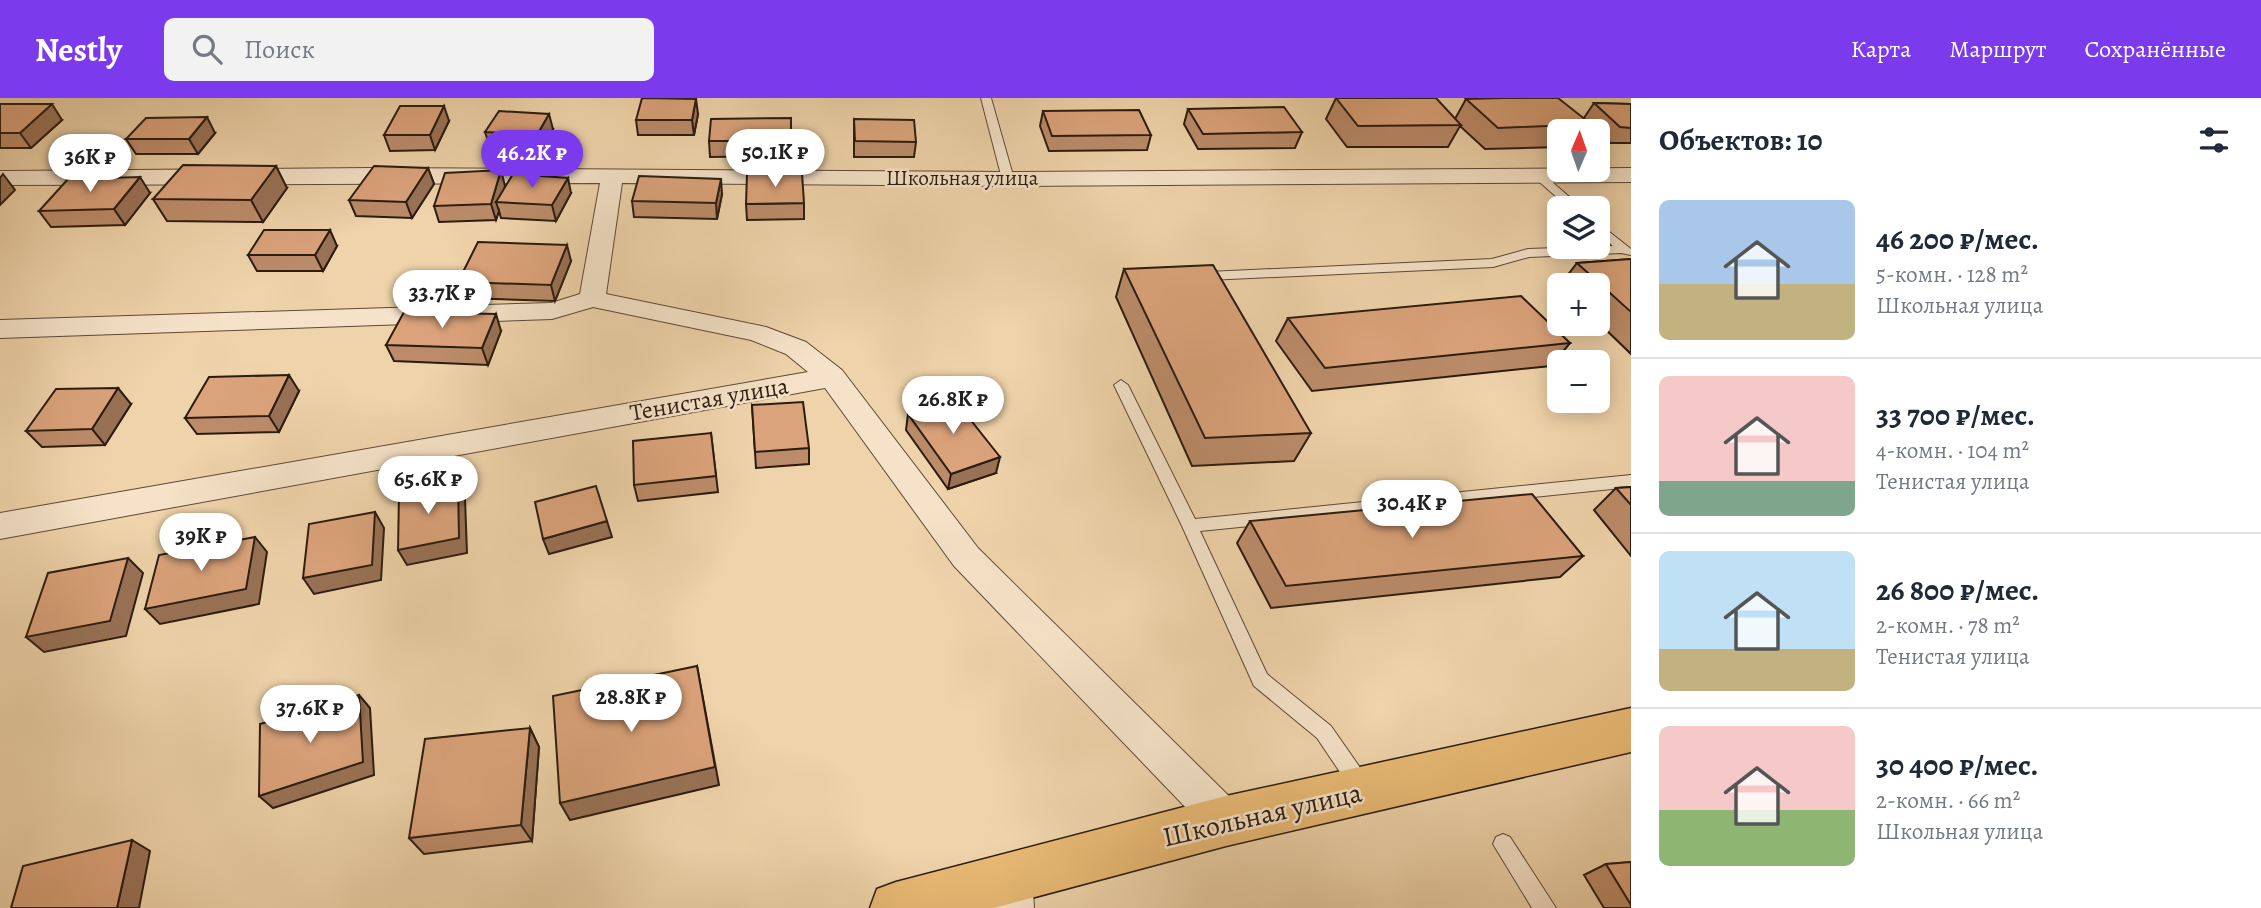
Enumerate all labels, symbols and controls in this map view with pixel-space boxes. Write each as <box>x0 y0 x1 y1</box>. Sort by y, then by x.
search box <box>164 18 654 81</box>
text: Nestly <box>35 27 122 72</box>
icon: search <box>188 30 226 68</box>
text: Поиск <box>244 32 315 67</box>
text: Карта <box>1851 33 1911 65</box>
text: Маршрут <box>1949 33 2047 65</box>
text: Сохранённые <box>2085 33 2226 65</box>
north arrow <box>1547 119 1610 182</box>
map controls <box>1547 119 1610 413</box>
text: Объектов: 10 <box>1659 120 1822 160</box>
icon: filters <box>2195 121 2233 159</box>
pin: 46.2K ₽ <box>467 130 597 190</box>
pin: 50.1K ₽ <box>710 130 840 189</box>
pin: 36K ₽ <box>41 134 139 194</box>
text: 50.1K ₽ <box>742 136 808 167</box>
text: 46.2K ₽ <box>497 137 567 168</box>
text: 36K ₽ <box>64 141 116 172</box>
street label: Школьная улица <box>886 164 1039 192</box>
button: layers <box>1547 196 1610 259</box>
text: 46 200 ₽/мес. <box>1876 219 2039 259</box>
icon: home <box>1715 228 1799 312</box>
text: 5-комн. · 128 m² <box>1876 259 2028 290</box>
pin: 33.7K ₽ <box>377 271 507 330</box>
button: + <box>1547 273 1610 336</box>
text: 33.7K ₽ <box>409 277 475 308</box>
text: Школьная улица <box>1876 290 2043 321</box>
button: − <box>1547 350 1610 413</box>
street label: Тенистая улица <box>627 369 791 429</box>
pin: 26.8K ₽ <box>888 376 1018 436</box>
text: 26.8K ₽ <box>918 383 988 414</box>
text: 33 700 ₽/мес. <box>1876 395 2035 435</box>
icon: home <box>1715 404 1799 488</box>
text: 4-комн. · 104 m² <box>1876 435 2029 466</box>
pin: 65.6K ₽ <box>363 456 493 516</box>
text: 65.6K ₽ <box>394 463 462 494</box>
text: Тенистая улица <box>1876 466 2030 497</box>
pin: 30.4K ₽ <box>1347 480 1477 540</box>
text: 30.4K ₽ <box>1377 487 1447 518</box>
pin: 39K ₽ <box>152 514 250 573</box>
text: 39K ₽ <box>175 520 227 551</box>
text: 26 800 ₽/мес. <box>1876 570 2039 610</box>
icon: home <box>1715 579 1799 663</box>
text: 2-комн. · 78 m² <box>1876 610 2020 641</box>
text: Тенистая улица <box>1876 641 2030 672</box>
pin: 28.8K ₽ <box>566 674 696 734</box>
text: 28.8K ₽ <box>596 681 666 712</box>
pin: 37.6K ₽ <box>245 686 375 745</box>
text: 37.6K ₽ <box>276 692 344 723</box>
text: 30 400 ₽/мес. <box>1876 745 2039 785</box>
icon: home <box>1715 754 1799 838</box>
street label: Школьная улица <box>1159 774 1366 856</box>
text: 2-комн. · 66 m² <box>1876 785 2020 816</box>
text: Школьная улица <box>1876 816 2043 847</box>

